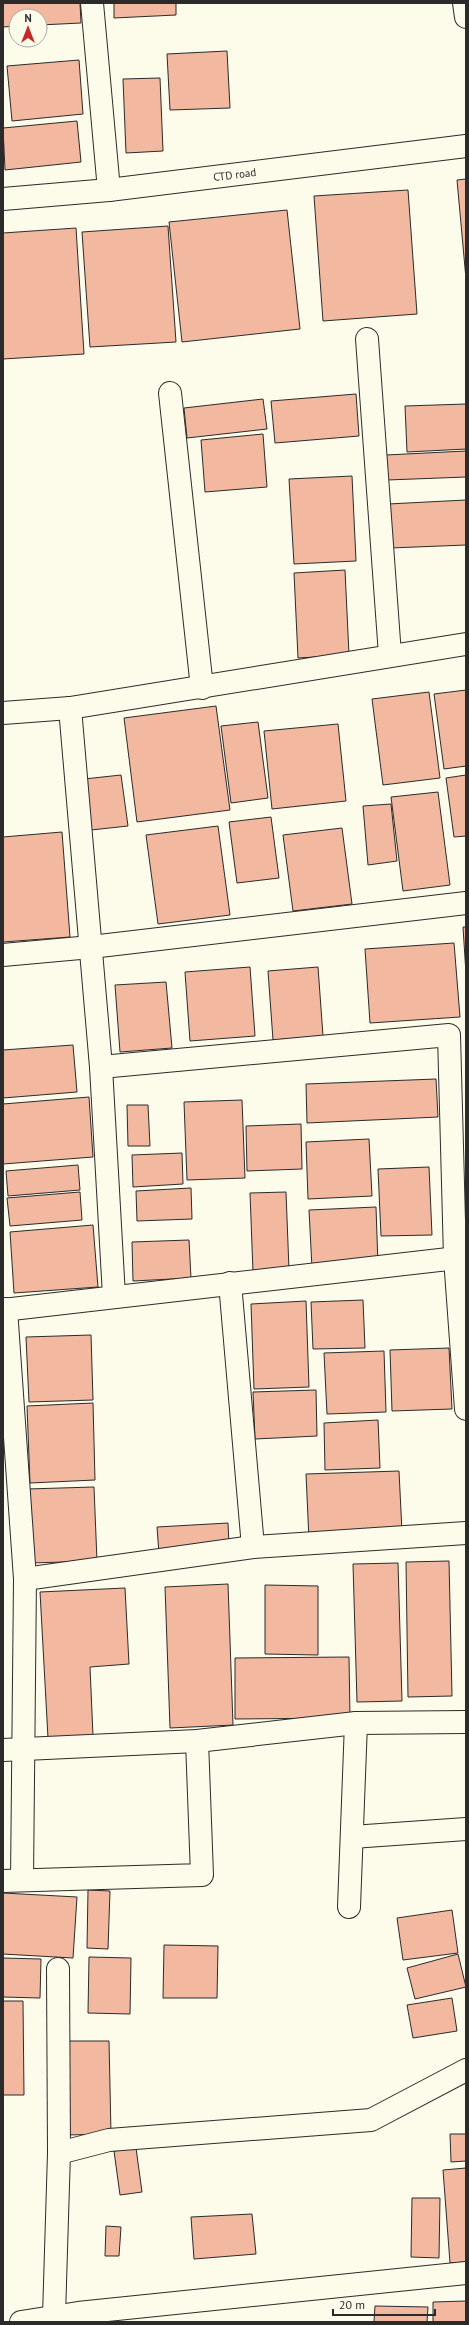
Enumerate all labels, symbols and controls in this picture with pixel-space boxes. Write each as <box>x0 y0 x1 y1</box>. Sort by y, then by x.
north arrow <box>8 8 48 48</box>
text: N <box>24 11 32 25</box>
street label: CTD road <box>212 165 257 184</box>
scale bar <box>333 2291 435 2317</box>
text: 20 m <box>339 2297 365 2312</box>

